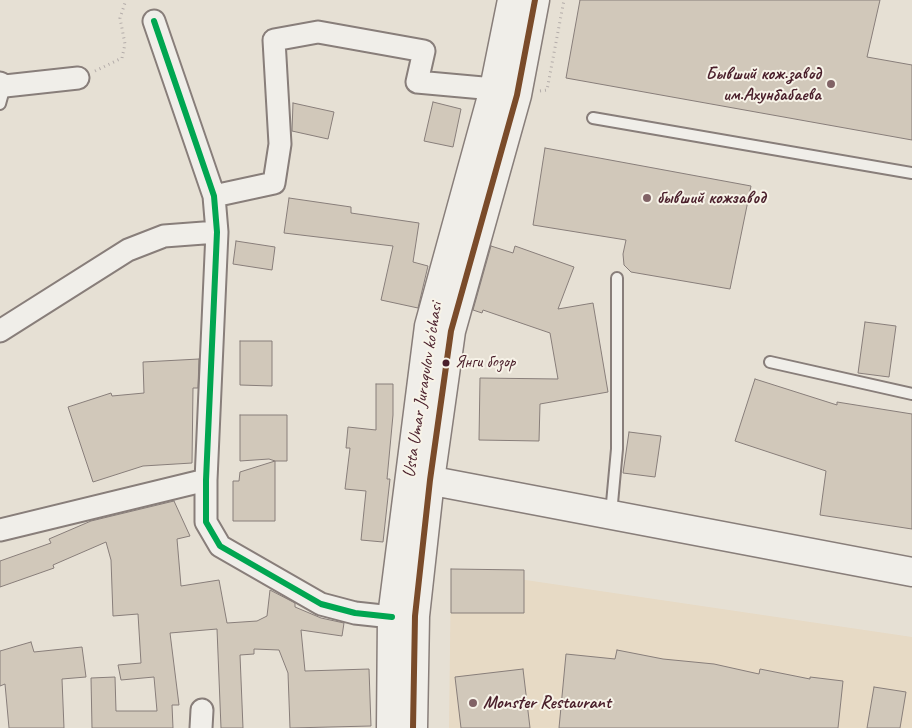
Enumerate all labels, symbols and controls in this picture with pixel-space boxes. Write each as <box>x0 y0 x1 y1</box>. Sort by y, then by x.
place label: Бывший кож.завод им.Ахунбабаева <box>706 63 821 106</box>
marker: Бывший кож.завод им.Ахунбабаева <box>825 78 837 90</box>
place label: бывший кожзавод <box>657 187 766 209</box>
marker: бывший кожзавод <box>641 192 653 204</box>
street label: Usta Umar Juraqulov ko'chasi <box>398 301 448 479</box>
place label: Янги бозор <box>455 353 515 373</box>
marker: Янги бозор <box>441 358 451 368</box>
place label: Monster Restaurant <box>483 692 611 714</box>
marker: Monster Restaurant <box>467 697 479 709</box>

